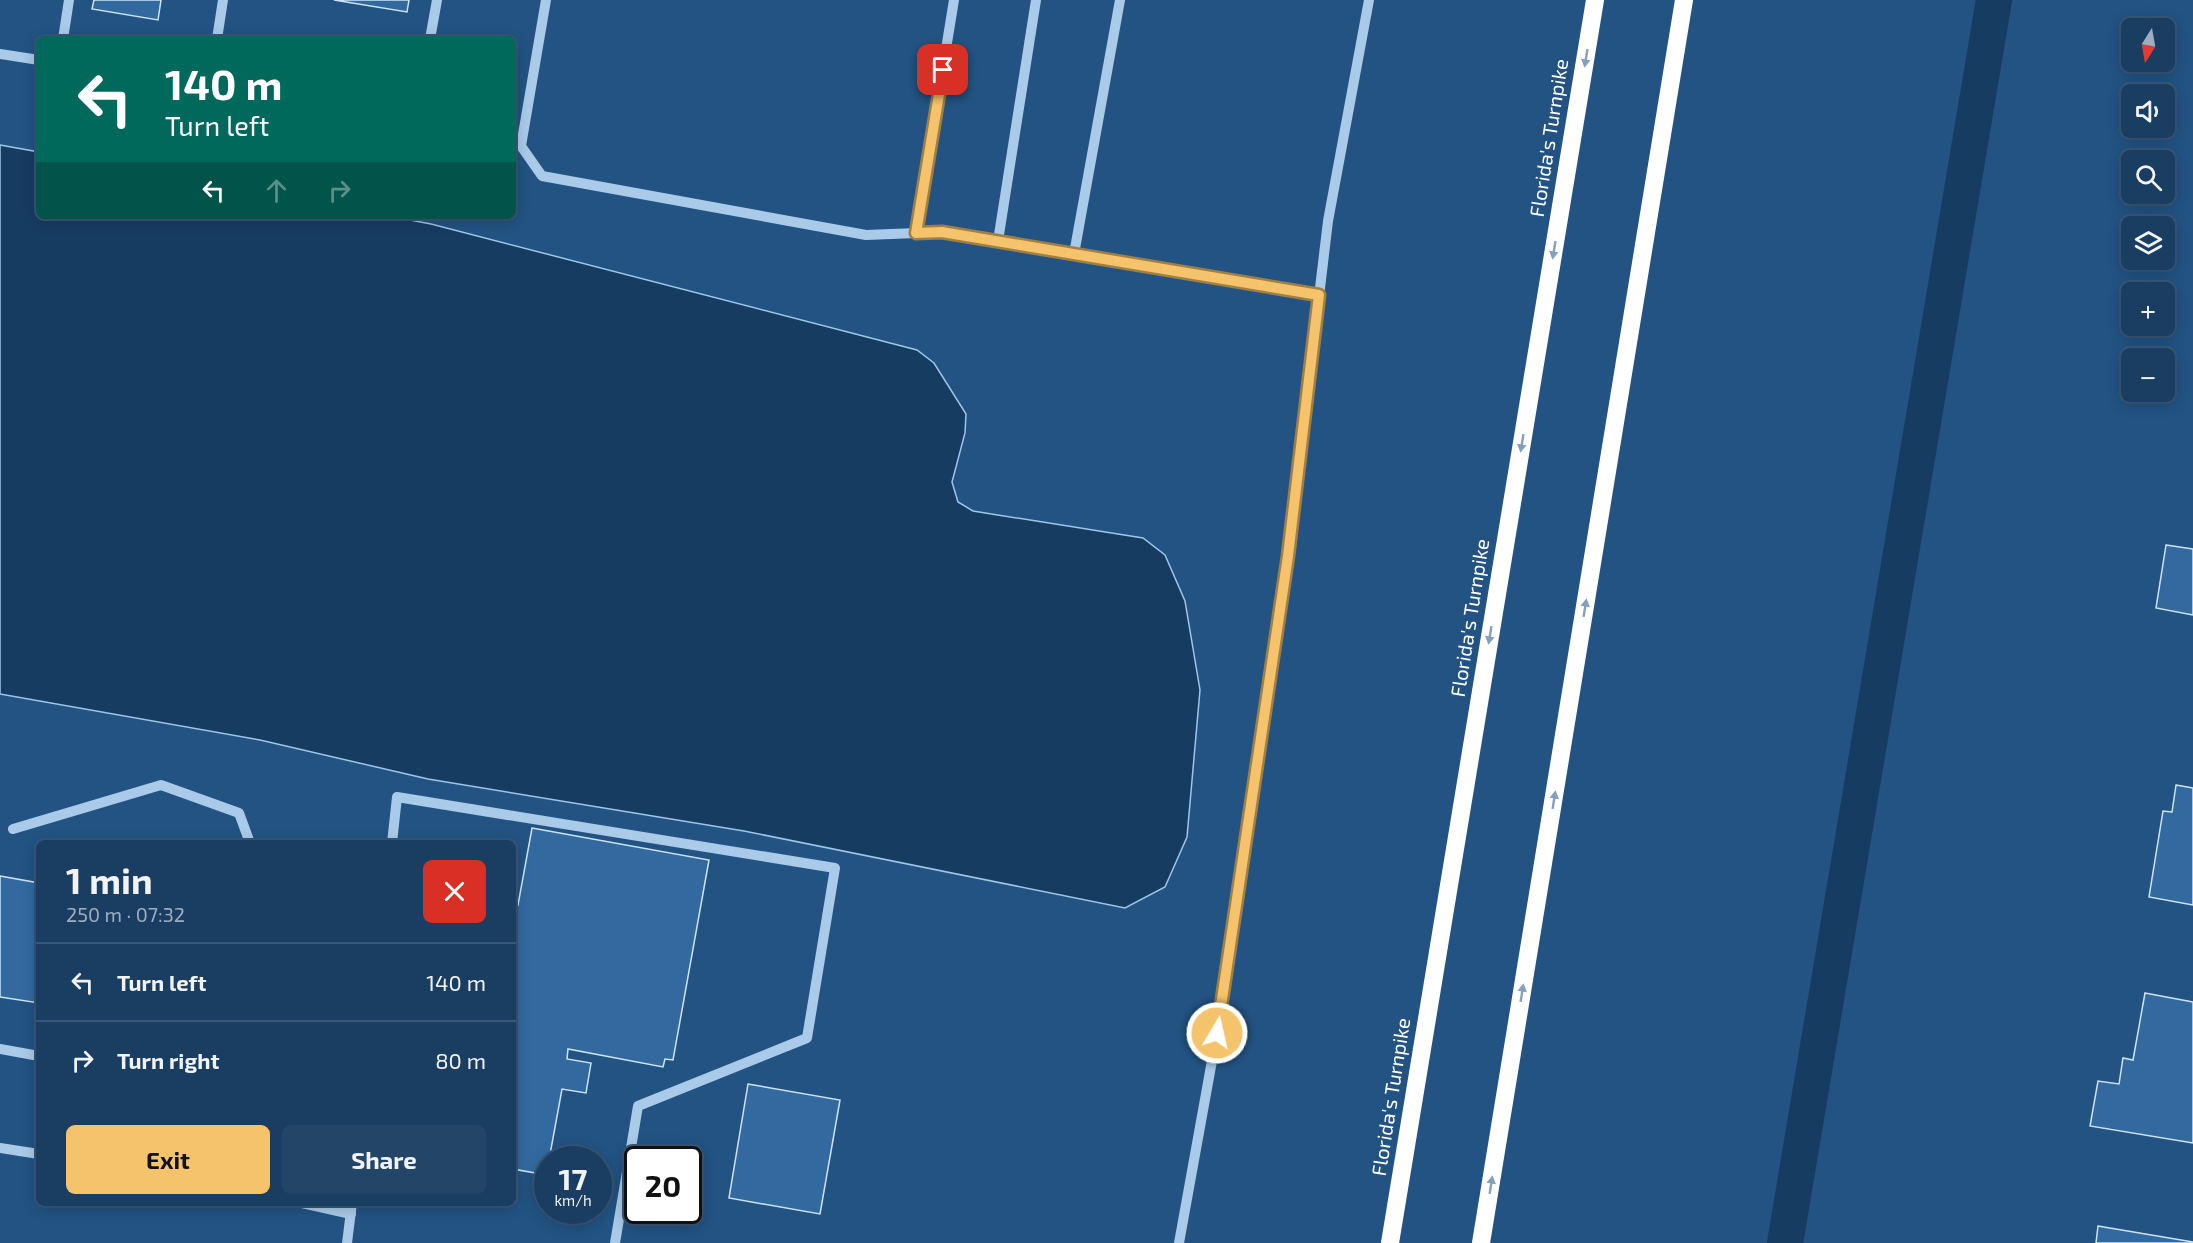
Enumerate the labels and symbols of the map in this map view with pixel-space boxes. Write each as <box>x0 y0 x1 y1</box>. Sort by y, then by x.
north arrow <box>2121 18 2175 72</box>
pin <box>917 44 968 95</box>
one-way arrow <box>1581 48 1590 67</box>
street label: Florida's Turnpike <box>1524 57 1572 219</box>
one-way arrow <box>1549 241 1558 260</box>
one-way arrow <box>1517 433 1526 452</box>
street label: Florida's Turnpike <box>1445 537 1493 699</box>
one-way arrow <box>1581 598 1590 617</box>
one-way arrow <box>1485 626 1494 645</box>
one-way arrow <box>1549 791 1558 810</box>
one-way arrow <box>1518 983 1527 1002</box>
position arrow <box>1185 1001 1249 1065</box>
street label: Florida's Turnpike <box>1366 1016 1414 1178</box>
speed limit sign: 20 <box>624 1146 702 1224</box>
one-way arrow <box>1487 1176 1496 1195</box>

